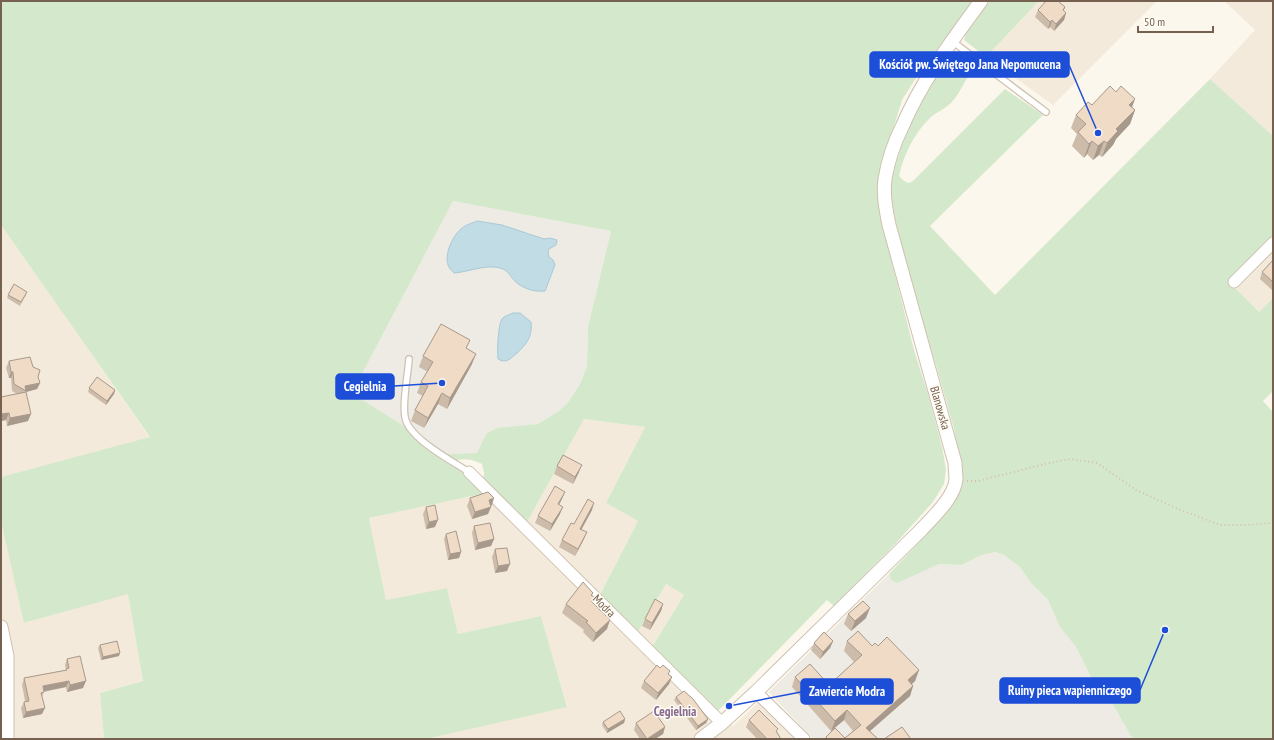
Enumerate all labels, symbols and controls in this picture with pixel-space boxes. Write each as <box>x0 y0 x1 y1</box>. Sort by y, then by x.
scale bar <box>1138 8 1213 34</box>
text: 50 m <box>1144 14 1165 29</box>
callout: Kościół pw. Świętego Jana Nepomucena <box>870 52 1069 77</box>
text: Kościół pw. Świętego Jana Nepomucena <box>879 56 1061 73</box>
callout: Cegielnia <box>336 374 394 399</box>
text: Cegielnia <box>344 378 386 395</box>
street label: Blanowska <box>927 385 954 431</box>
street label: Modra <box>590 591 619 620</box>
callout: Ruiny pieca wapienniczego <box>1000 678 1140 703</box>
callout: Zawiercie Modra <box>801 679 893 704</box>
text: Ruiny pieca wapienniczego <box>1008 682 1132 699</box>
text: Zawiercie Modra <box>809 683 885 700</box>
district label: Cegielnia <box>654 703 696 720</box>

